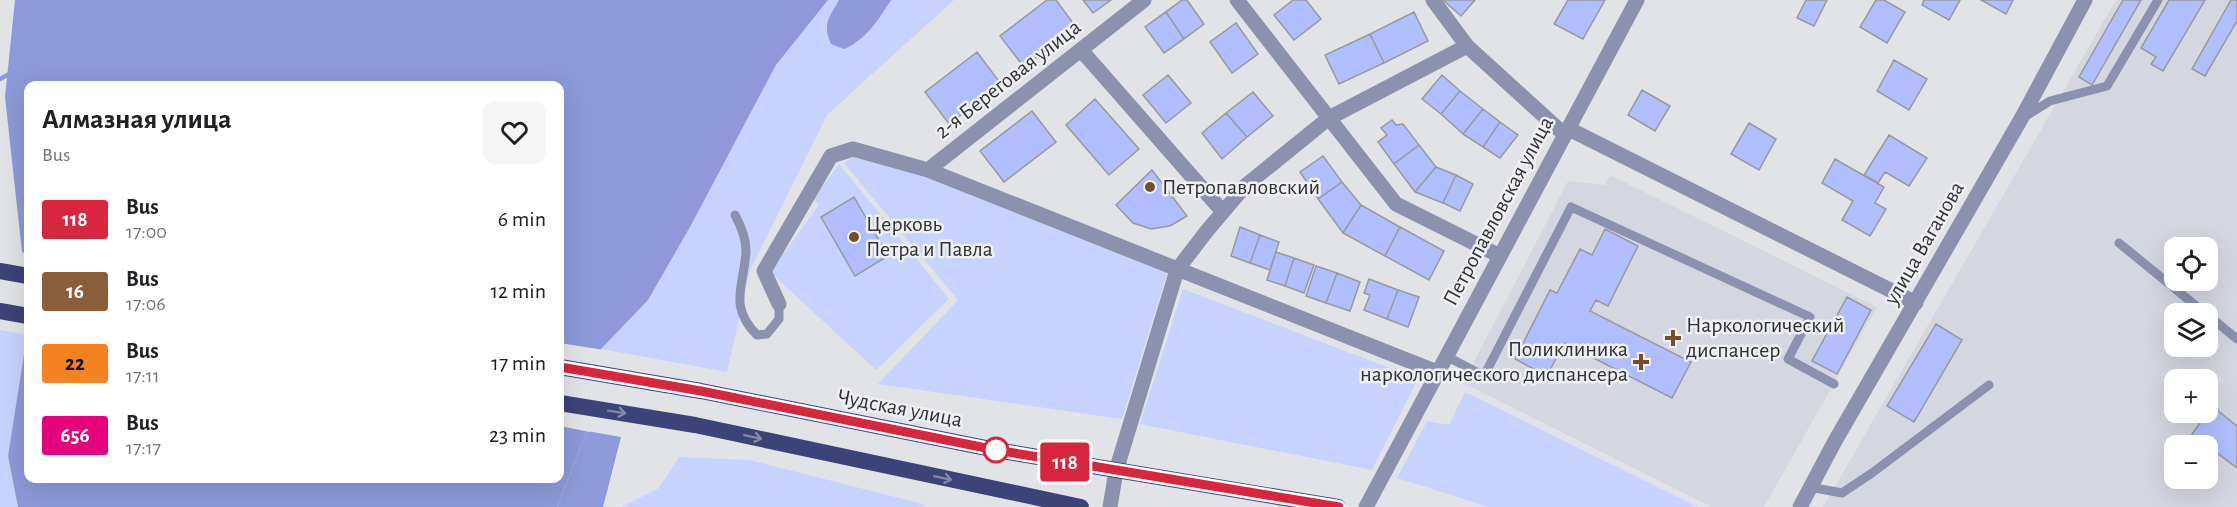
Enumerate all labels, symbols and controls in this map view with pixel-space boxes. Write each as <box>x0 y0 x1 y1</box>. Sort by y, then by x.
street label: 2-я Береговая улица <box>931 15 1085 143</box>
button: heart <box>483 101 546 164</box>
text: Алмазная улица <box>42 106 232 134</box>
street label: Петропавловская улица <box>1439 113 1557 309</box>
text: Bus <box>42 145 70 165</box>
place label: Петропавловский <box>1162 176 1320 198</box>
street label: улица Ваганова <box>1879 178 1968 309</box>
marker: Петропавловский <box>1143 180 1157 194</box>
text: Bus <box>126 196 159 218</box>
text: 6 min <box>498 208 546 230</box>
text: 118 <box>62 209 88 230</box>
place label: Церковь Петра и Павла <box>866 213 993 260</box>
text: 17:00 <box>126 222 167 242</box>
marker: Церковь Петра и Павла <box>847 230 861 244</box>
map controls <box>2164 237 2218 489</box>
button: locate <box>2164 237 2218 291</box>
text: Bus <box>126 268 159 290</box>
text: 12 min <box>491 280 546 302</box>
text: 16 <box>66 281 84 302</box>
text: 17:06 <box>126 294 166 314</box>
button: layers <box>2164 303 2218 357</box>
place label: Наркологический диспансер <box>1686 314 1844 361</box>
marker: Наркологический диспансер <box>1664 329 1682 347</box>
place label: Поликлиника наркологического диспансера <box>1360 338 1628 385</box>
text: Bus <box>126 340 159 362</box>
text: 17 min <box>491 352 546 374</box>
text: 22 <box>65 353 85 374</box>
marker: Поликлиника наркологического диспансера <box>1632 353 1650 371</box>
text: 17:11 <box>126 366 160 386</box>
button: + <box>2164 369 2218 423</box>
street label: Чудская улица <box>836 385 964 431</box>
one-way arrow <box>607 407 627 418</box>
text: Bus <box>126 412 159 434</box>
text: 23 min <box>489 424 546 446</box>
text: 656 <box>60 425 90 446</box>
one-way arrow <box>743 432 762 444</box>
button: − <box>2164 435 2218 489</box>
unlabelled marker <box>983 437 1009 463</box>
text: 17:17 <box>126 438 161 458</box>
line badge: 118 <box>1030 442 1100 482</box>
text: 118 <box>1052 452 1078 473</box>
one-way arrow <box>933 473 953 484</box>

